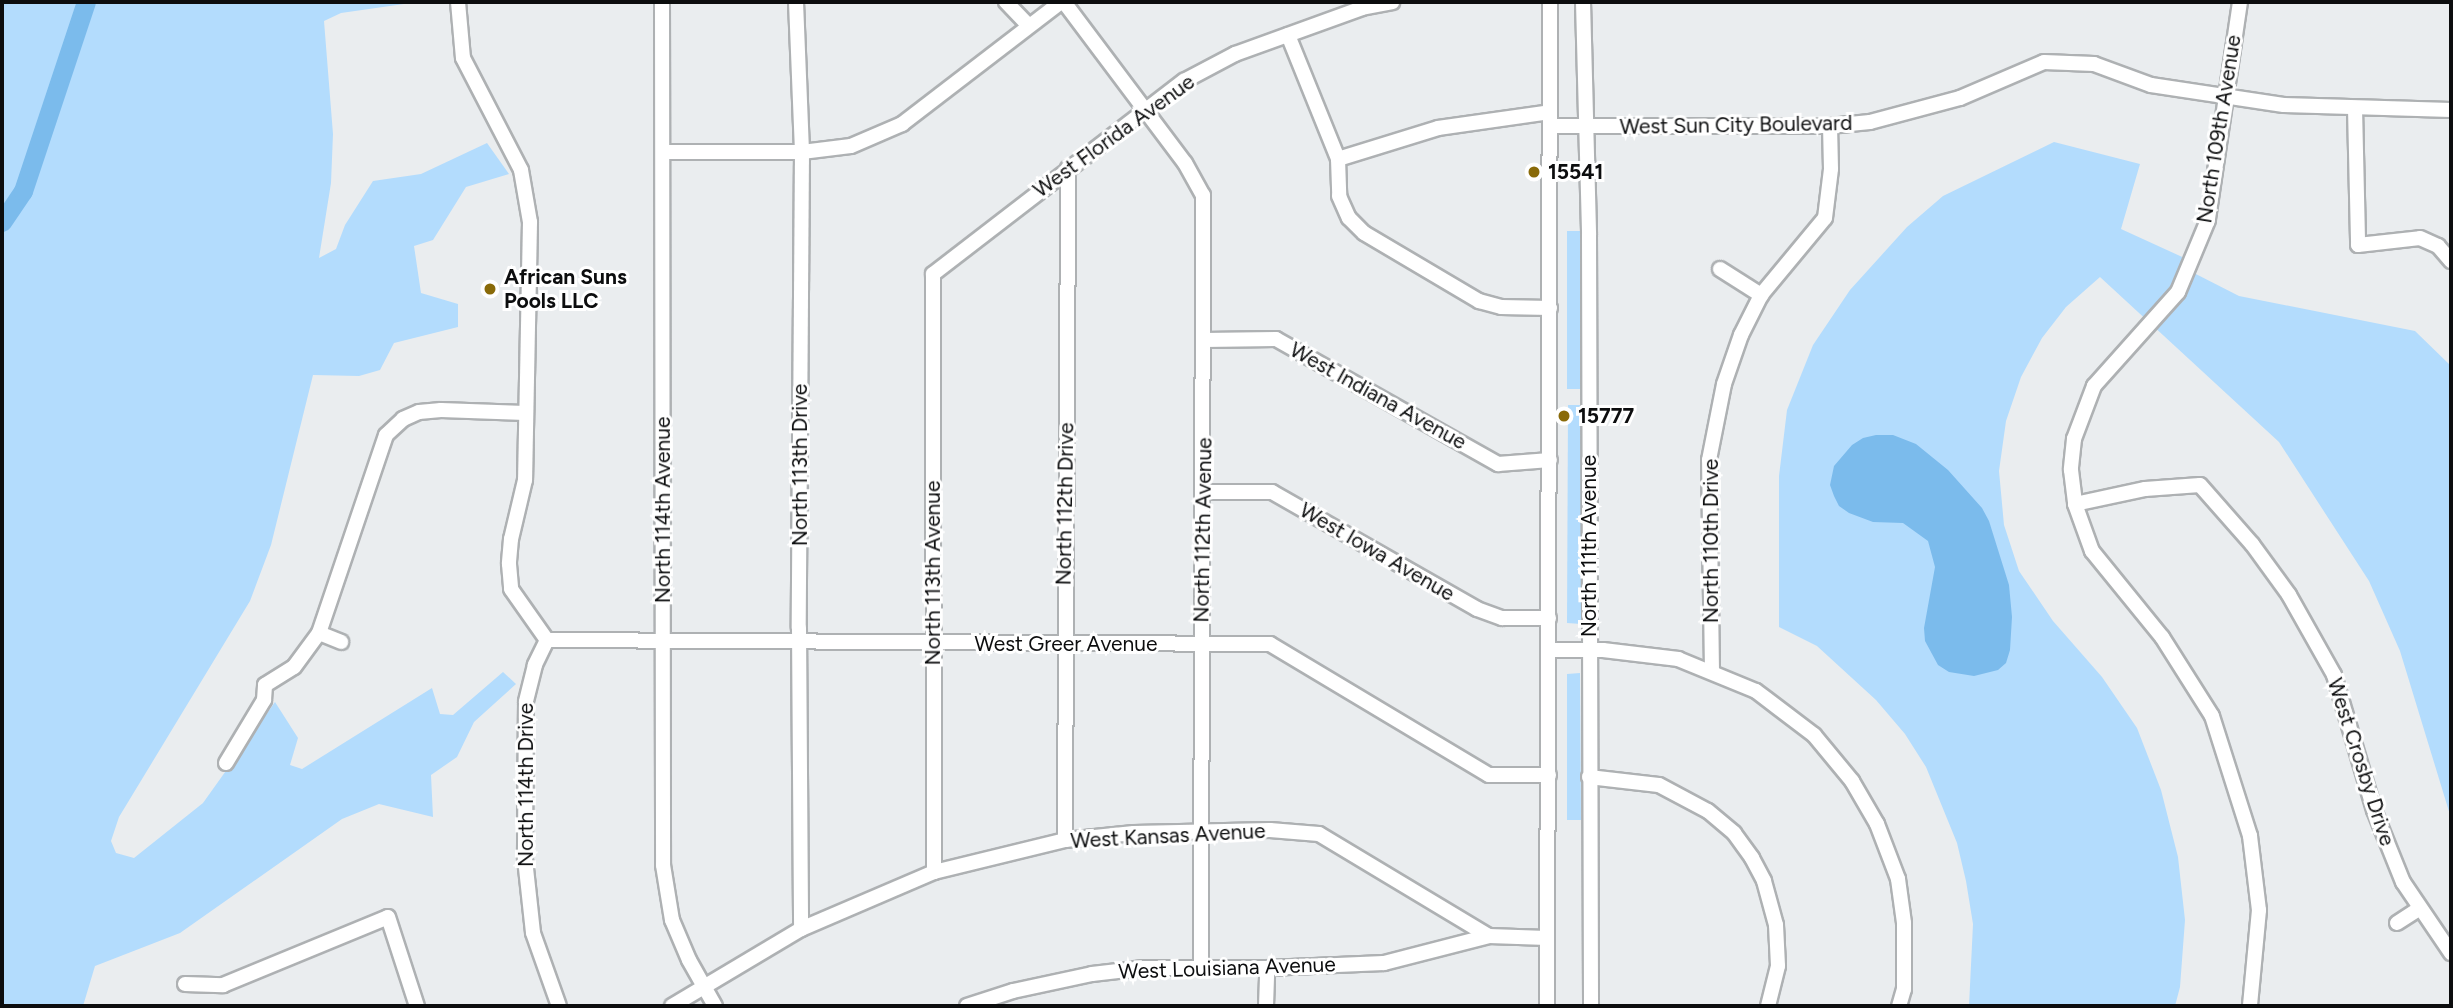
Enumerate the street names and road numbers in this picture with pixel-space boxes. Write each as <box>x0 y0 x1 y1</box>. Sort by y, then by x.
street label: North 109th Avenue <box>2192 33 2246 225</box>
street label: West Florida Avenue <box>1028 69 1200 203</box>
street label: West Sun City Boulevard <box>1619 110 1853 140</box>
street label: West Indiana Avenue <box>1285 337 1471 455</box>
street label: North 113th Drive <box>787 384 813 546</box>
street label: North 114th Avenue <box>650 417 676 603</box>
street label: North 112th Drive <box>1051 422 1079 586</box>
street label: North 112th Avenue <box>1189 437 1217 623</box>
street label: North 111th Avenue <box>1576 455 1602 637</box>
street label: North 110th Drive <box>1698 459 1724 623</box>
street label: North 113th Avenue <box>920 480 946 666</box>
street label: West Iowa Avenue <box>1295 497 1459 607</box>
street label: West Greer Avenue <box>975 631 1157 657</box>
street label: West Crosby Drive <box>2322 675 2400 849</box>
street label: North 114th Drive <box>513 703 539 867</box>
street label: West Kansas Avenue <box>1070 818 1266 854</box>
street label: West Louisiana Avenue <box>1118 952 1336 984</box>

